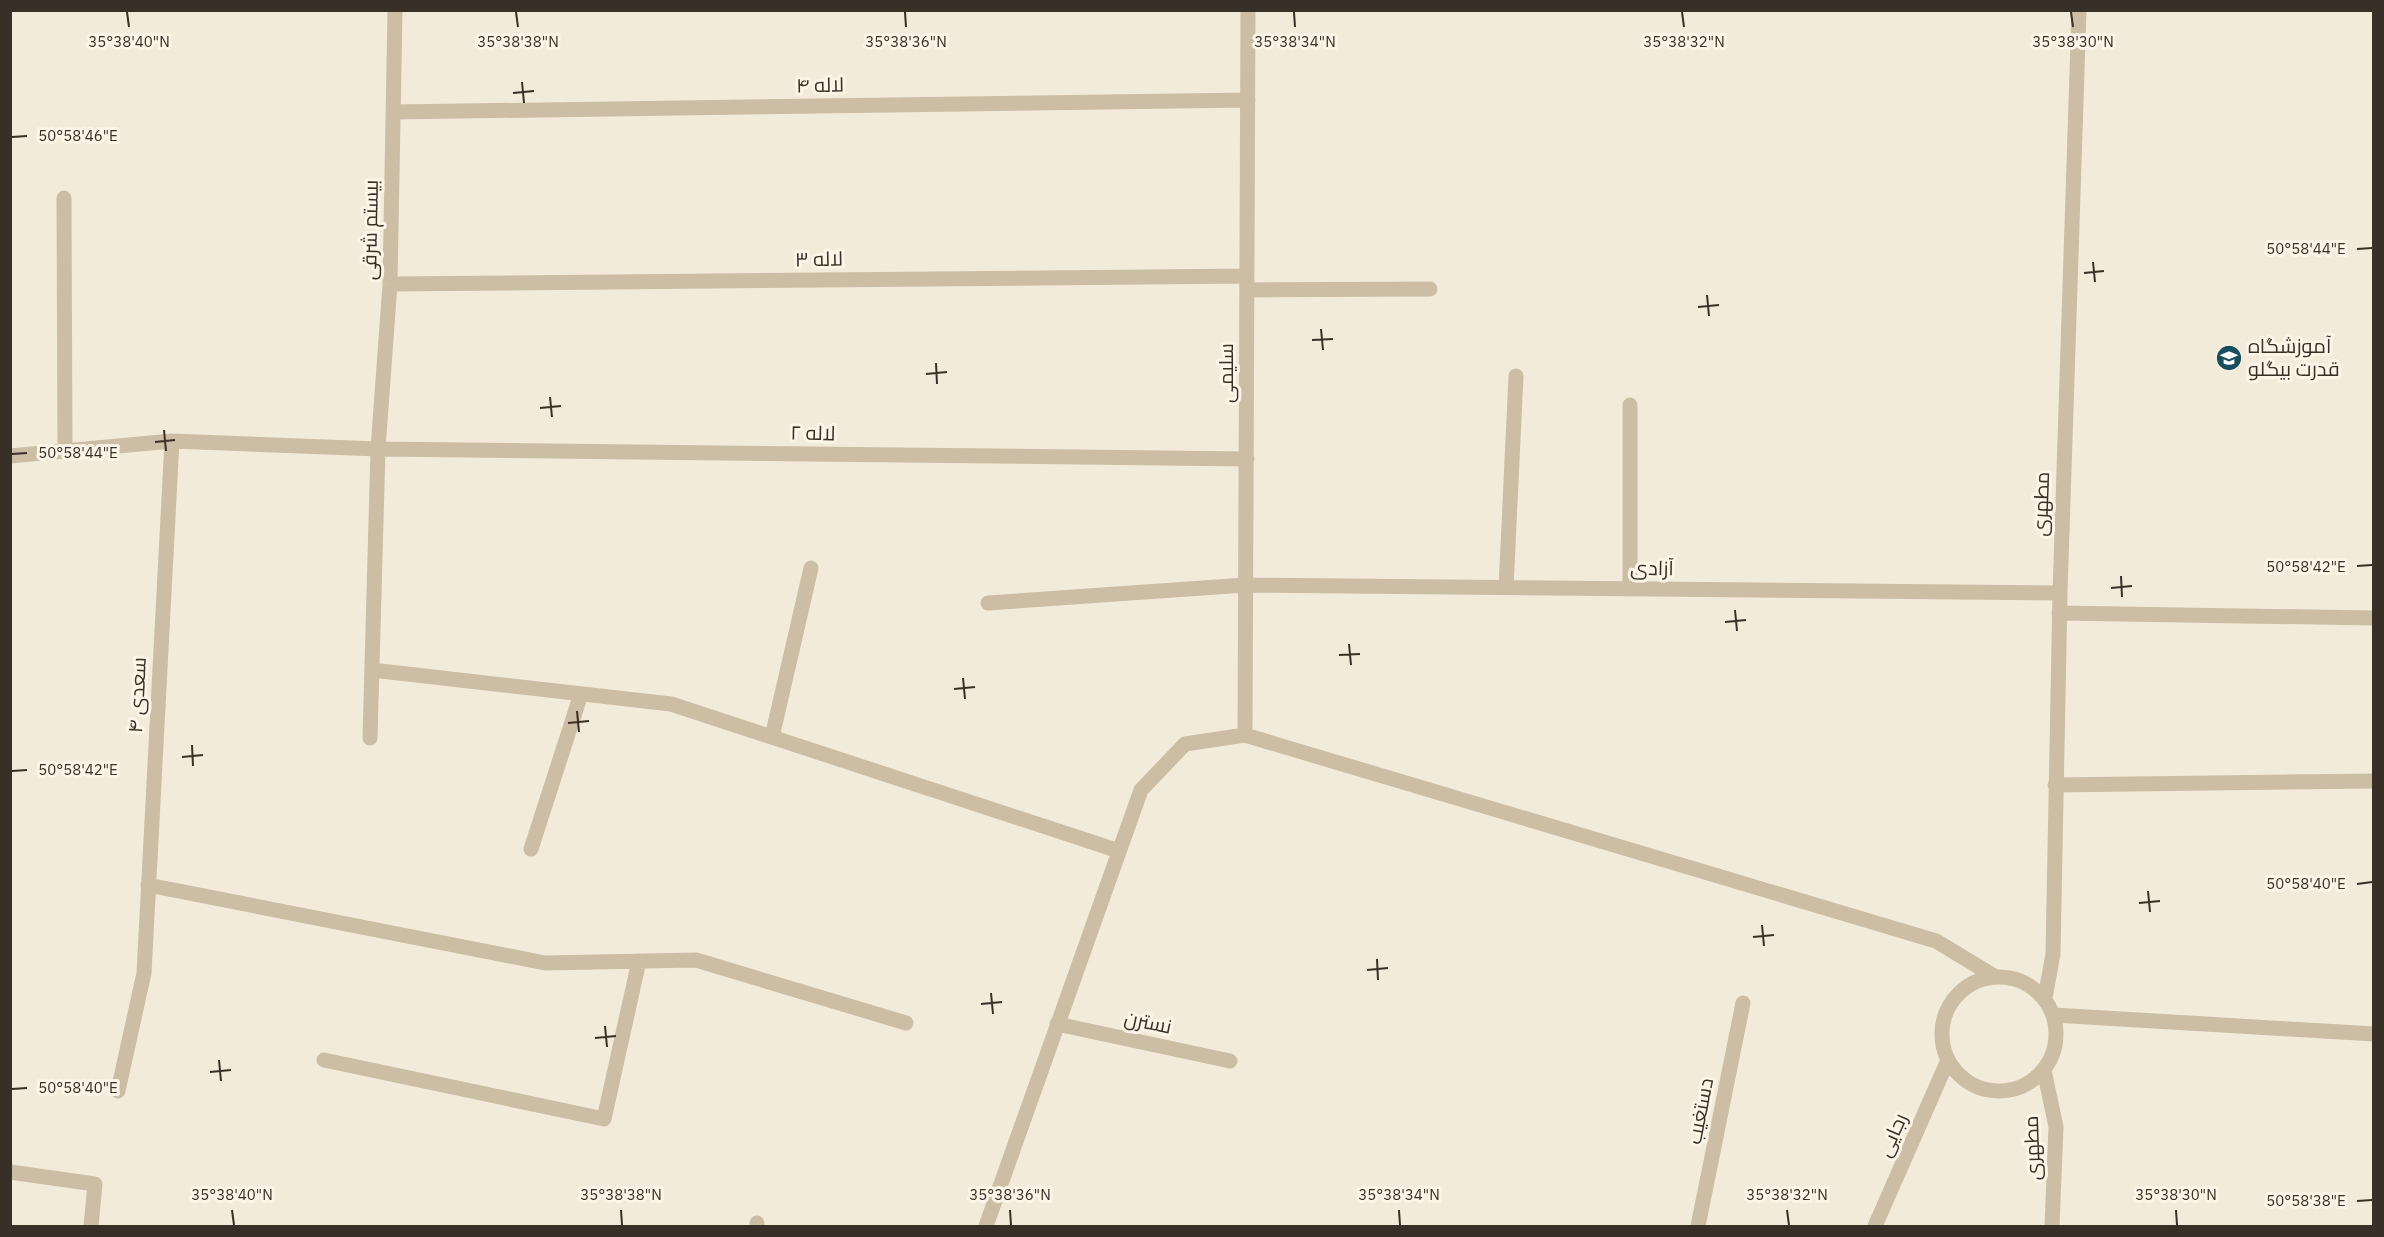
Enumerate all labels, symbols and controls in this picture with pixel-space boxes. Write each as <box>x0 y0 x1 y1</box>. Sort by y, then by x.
text: 35°38'40"N <box>88 32 170 51</box>
text: 35°38'38"N <box>477 32 559 51</box>
text: 35°38'36"N <box>865 32 947 51</box>
text: 35°38'34"N <box>1254 32 1336 51</box>
text: 35°38'32"N <box>1643 32 1725 51</box>
text: 35°38'30"N <box>2032 32 2114 51</box>
street label: لاله ۴ <box>796 71 844 98</box>
text: 50°58'46"E <box>38 126 118 145</box>
street label: بیستم شرقی <box>355 180 385 280</box>
text: 50°58'44"E <box>2266 239 2346 258</box>
street label: لاله ۳ <box>795 245 843 272</box>
place label: آموزشگاه قدرت بیگلو <box>2248 332 2340 382</box>
street label: سلیمی <box>1212 343 1239 403</box>
school or university icon: آموزشگاه قدرت بیگلو <box>2214 343 2244 373</box>
street label: لاله ۲ <box>790 419 836 446</box>
text: 50°58'44"E <box>38 443 118 462</box>
street label: مطهری <box>2026 471 2055 537</box>
street label: آزادی <box>1630 554 1675 581</box>
text: 50°58'42"E <box>2266 557 2346 576</box>
street label: سعدی ۴ <box>121 656 152 734</box>
text: 50°58'42"E <box>38 760 118 779</box>
text: 50°58'40"E <box>2266 874 2346 893</box>
street label: نسترن <box>1122 1003 1174 1040</box>
street label: دستغیب <box>1680 1075 1719 1146</box>
text: 50°58'40"E <box>38 1078 118 1097</box>
street label: رجایی <box>1870 1109 1913 1161</box>
street label: مطهری <box>2017 1115 2046 1181</box>
text: 35°38'40"N <box>191 1185 273 1204</box>
text: 35°38'38"N <box>580 1185 662 1204</box>
text: 35°38'36"N <box>969 1185 1051 1204</box>
text: 35°38'34"N <box>1358 1185 1440 1204</box>
text: 35°38'32"N <box>1746 1185 1828 1204</box>
text: 35°38'30"N <box>2135 1185 2217 1204</box>
text: 50°58'38"E <box>2266 1191 2346 1210</box>

